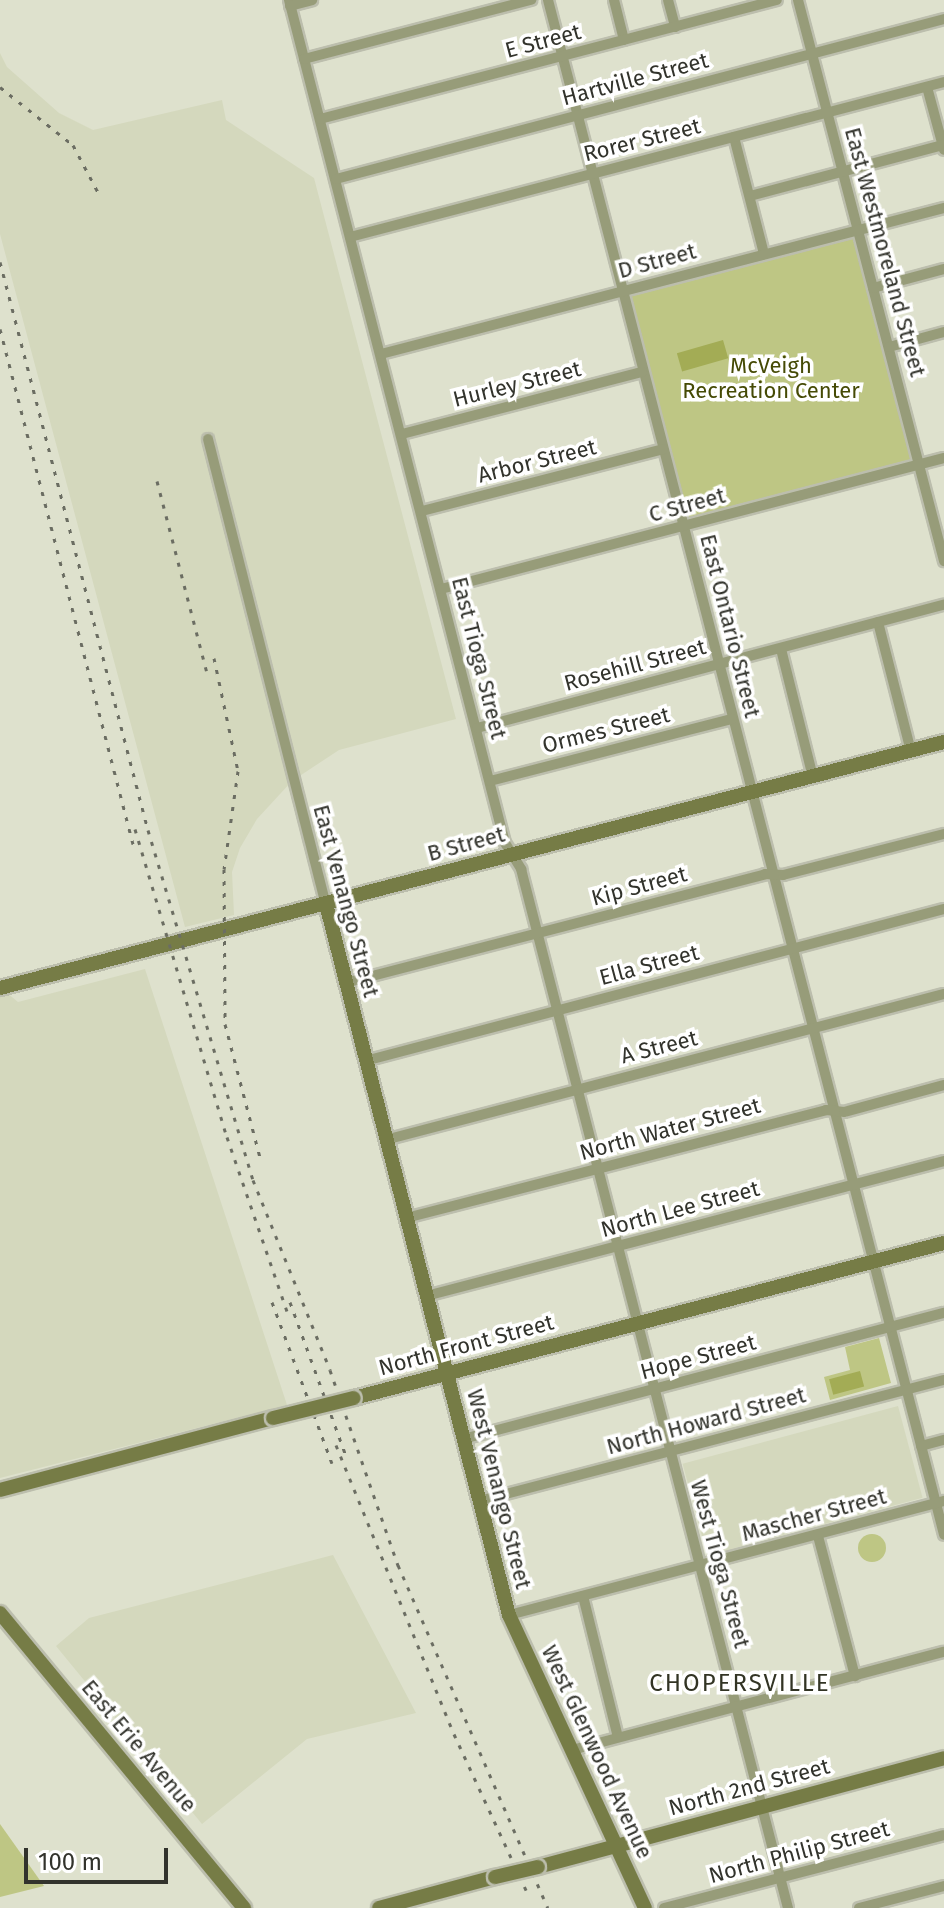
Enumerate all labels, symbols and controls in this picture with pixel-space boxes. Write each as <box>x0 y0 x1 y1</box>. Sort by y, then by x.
street label: E Street <box>502 18 584 64</box>
street label: Hartville Street <box>559 47 711 111</box>
street label: Rorer Street <box>581 113 703 167</box>
street label: East Westmoreland Street <box>839 125 931 379</box>
street label: D Street <box>615 238 699 284</box>
park label: McVeigh Recreation Center <box>682 352 860 404</box>
street label: Hurley Street <box>450 355 584 413</box>
street label: Arbor Street <box>475 434 599 488</box>
street label: C Street <box>646 482 728 528</box>
street label: East Ontario Street <box>694 531 766 721</box>
street label: East Tioga Street <box>446 574 512 742</box>
street label: Rosehill Street <box>561 633 709 697</box>
street label: Ormes Street <box>540 701 672 759</box>
street label: East Venango Street <box>308 802 384 1000</box>
street label: B Street <box>424 821 508 867</box>
street label: Kip Street <box>588 861 690 911</box>
street label: Ella Street <box>596 939 702 991</box>
street label: A Street <box>618 1025 700 1069</box>
street label: North Water Street <box>577 1092 763 1166</box>
street label: North Lee Street <box>598 1175 762 1243</box>
street label: North Front Street <box>376 1309 556 1381</box>
street label: Hope Street <box>637 1329 759 1385</box>
street label: North Howard Street <box>604 1382 808 1460</box>
street label: West Venango Street <box>461 1386 537 1592</box>
street label: West Tioga Street <box>685 1477 755 1651</box>
street label: Mascher Street <box>739 1483 889 1547</box>
street label: West Glenwood Avenue <box>536 1641 658 1863</box>
district label: CHOPERSVILLE <box>649 1670 831 1698</box>
street label: East Erie Avenue <box>76 1675 202 1817</box>
street label: North 2nd Street <box>666 1753 832 1821</box>
street label: North Philip Street <box>706 1815 892 1889</box>
scale bar <box>28 1832 172 1882</box>
text: 100 m <box>38 1848 102 1876</box>

